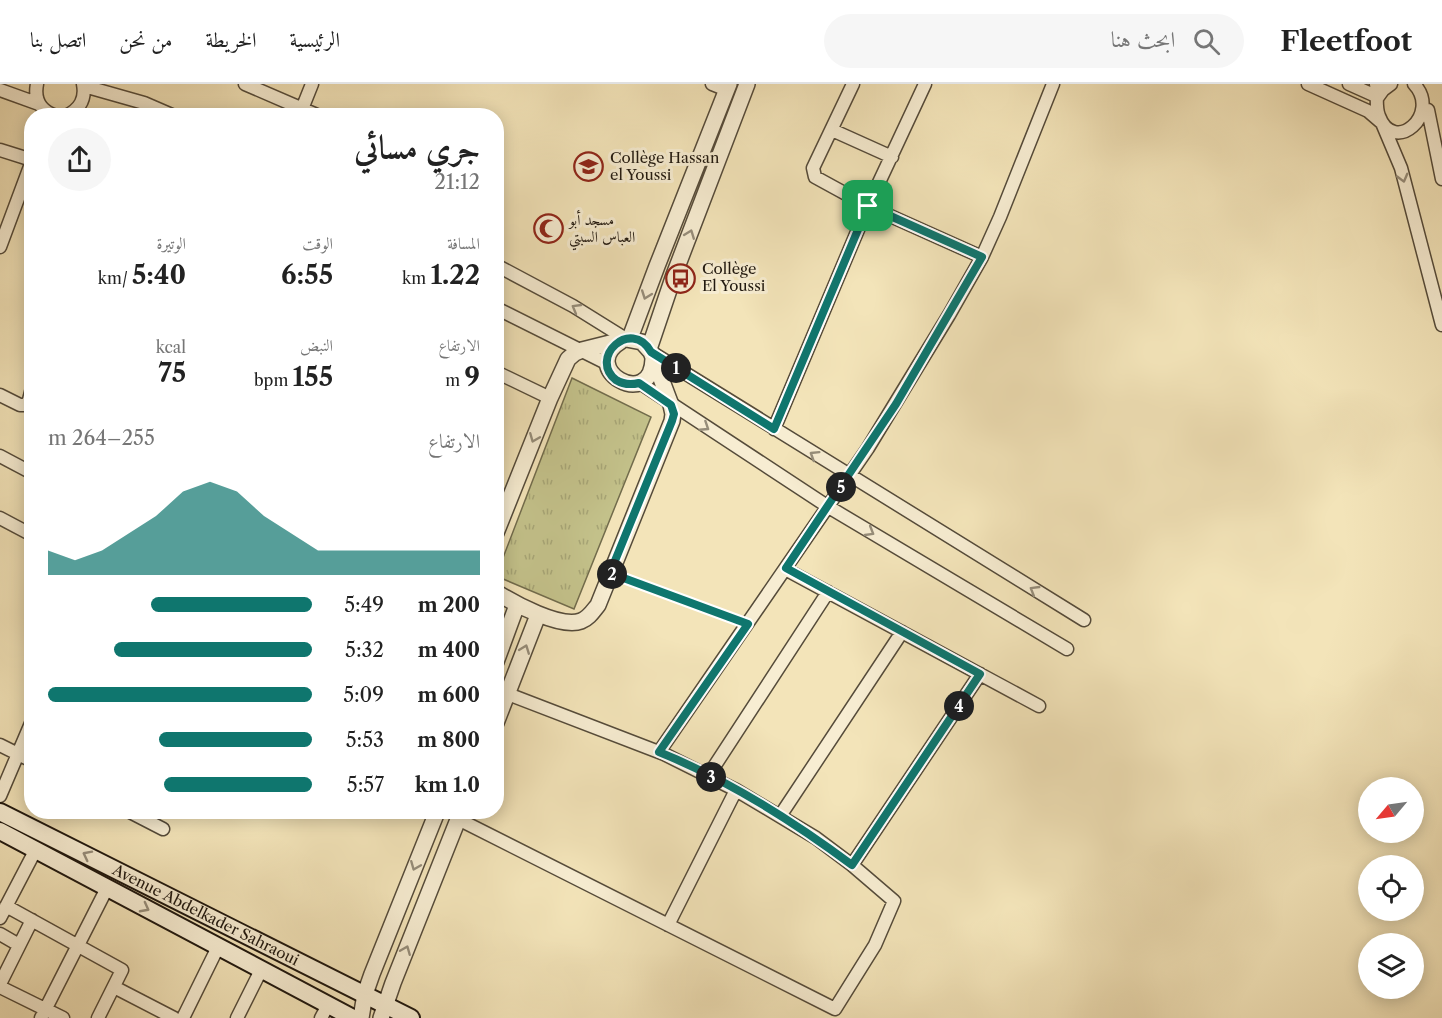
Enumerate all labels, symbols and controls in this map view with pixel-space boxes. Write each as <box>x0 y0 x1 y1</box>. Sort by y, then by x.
search box <box>824 14 1244 68</box>
text: Fleetfoot <box>1280 24 1412 58</box>
icon: search <box>1190 25 1223 58</box>
text: ابحث هنا <box>1111 26 1175 53</box>
text: اتصل بنا <box>30 27 86 52</box>
text: من نحن <box>119 27 172 52</box>
text: الخريطة <box>205 27 257 52</box>
text: الرئيسية <box>290 27 340 52</box>
text: جري مسائي <box>354 127 480 168</box>
button: share <box>48 128 111 191</box>
place label: Collège Hassan el Youssi <box>610 148 720 184</box>
school or university icon: Collège Hassan el Youssi <box>573 151 605 183</box>
text: 21:12 <box>435 170 480 194</box>
one-way arrow <box>1396 172 1408 182</box>
pin <box>842 180 893 231</box>
icon: arrive <box>851 189 884 222</box>
place label: مسجد أبو العباس السبتي <box>567 209 635 251</box>
mosque icon: مسجد أبو العباس السبتي <box>532 213 564 245</box>
one-way arrow <box>682 229 695 240</box>
text: الوتيرة <box>156 233 186 253</box>
text: الوقت <box>302 233 333 253</box>
text: المسافة <box>447 233 480 253</box>
text: 5:40 <box>132 259 186 291</box>
text: 6:55 <box>281 259 333 291</box>
text: 1.22 <box>430 259 480 291</box>
place label: Collège El Youssi <box>702 259 766 295</box>
bus stop icon: Collège El Youssi <box>665 262 697 294</box>
text: /km <box>98 268 132 288</box>
text: km <box>402 268 430 288</box>
one-way arrow <box>641 289 654 300</box>
one-way arrow <box>572 304 583 315</box>
text: النبض <box>300 335 333 355</box>
text: الارتفاع <box>438 335 480 355</box>
text: kcal <box>156 337 186 357</box>
pin: 1 <box>661 353 691 383</box>
text: 75 <box>158 357 186 389</box>
text: 1 <box>672 358 680 378</box>
text: 155 <box>293 361 333 393</box>
text: 9 <box>464 361 480 393</box>
text: bpm <box>254 370 293 390</box>
text: m <box>445 370 464 390</box>
one-way arrow <box>699 420 710 431</box>
text: 255–264 m <box>48 426 155 450</box>
text: الارتفاع <box>428 429 480 453</box>
one-way arrow <box>529 432 541 443</box>
one-way arrow <box>810 450 820 462</box>
pin: 5 <box>826 472 856 502</box>
text: 5 <box>837 477 845 497</box>
one-way arrow <box>864 524 874 536</box>
pin: 2 <box>597 559 627 589</box>
text: 2 <box>607 564 617 584</box>
one-way arrow <box>1030 585 1040 597</box>
text: 5:49 <box>344 593 384 617</box>
text: 200 m <box>418 593 480 617</box>
text: 5:32 <box>345 638 384 662</box>
text: 400 m <box>418 638 480 662</box>
one-way arrow <box>518 644 530 655</box>
text: 5:09 <box>343 683 384 707</box>
text: 600 m <box>418 683 480 707</box>
pin: 4 <box>944 691 974 721</box>
text: 4 <box>954 696 964 716</box>
text: 5:53 <box>346 728 384 752</box>
text: 800 m <box>417 728 480 752</box>
pin: 3 <box>696 762 726 792</box>
text: 3 <box>706 767 716 787</box>
text: 5:57 <box>347 773 384 797</box>
text: 1.0 km <box>415 773 480 797</box>
north arrow <box>1358 777 1424 843</box>
map controls <box>1358 777 1424 999</box>
one-way arrow <box>83 851 93 862</box>
button: locate <box>1358 855 1424 921</box>
street label: Avenue Abdelkader Sahraoui <box>108 859 303 970</box>
one-way arrow <box>410 860 422 871</box>
one-way arrow <box>138 901 149 912</box>
button: layers <box>1358 933 1424 999</box>
one-way arrow <box>399 945 411 956</box>

